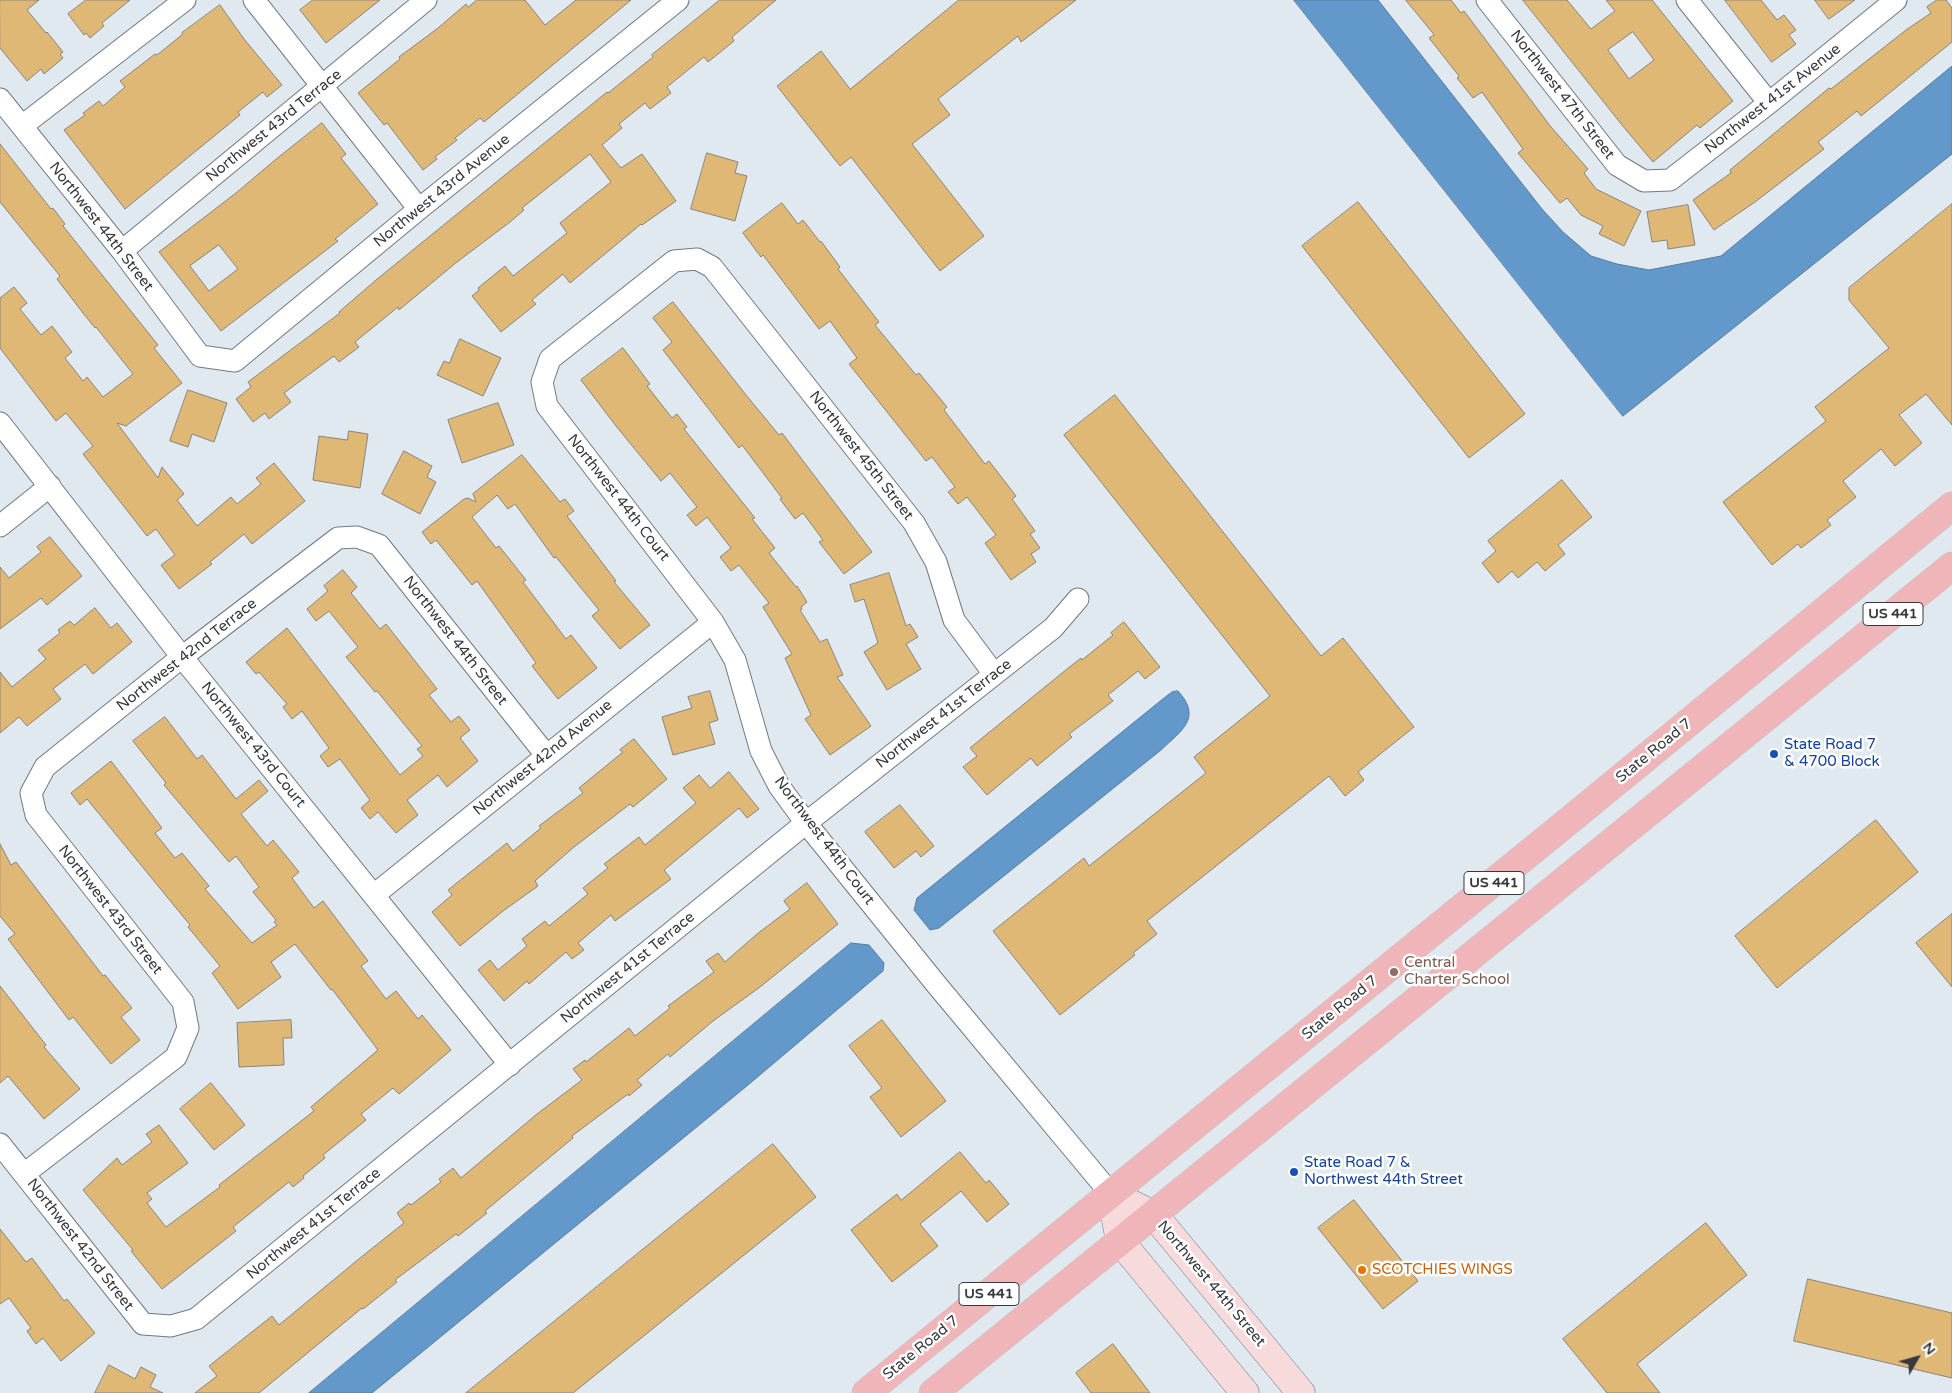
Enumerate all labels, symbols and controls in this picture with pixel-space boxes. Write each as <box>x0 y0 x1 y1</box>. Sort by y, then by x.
street label: Northwest 47th Street <box>1506 27 1618 163</box>
street label: Northwest 41st Avenue <box>1701 40 1845 158</box>
street label: Northwest 43rd Terrace <box>203 66 345 186</box>
street label: Northwest 43rd Avenue <box>370 131 514 251</box>
street label: Northwest 44th Street <box>45 159 157 295</box>
street label: Northwest 45th Street <box>805 388 917 524</box>
street label: Northwest 44th Court <box>563 431 673 565</box>
street label: Northwest 44th Street <box>399 573 511 709</box>
street label: Northwest 42nd Terrace <box>113 595 261 715</box>
road number: US 441 <box>1863 602 1923 626</box>
street label: Northwest 41st Terrace <box>873 655 1015 773</box>
street label: Northwest 43rd Court <box>197 679 309 811</box>
street label: Northwest 42nd Avenue <box>470 696 616 820</box>
street label: State Road 7 <box>1613 715 1695 787</box>
place label: State Road 7 & 4700 Block <box>1784 736 1880 771</box>
marker: State Road 7 & 4700 Block <box>1768 748 1780 760</box>
street label: Northwest 44th Court <box>770 773 878 909</box>
street label: Northwest 43rd Street <box>54 842 166 978</box>
road number: US 441 <box>1464 871 1524 894</box>
street label: Northwest 41st Terrace <box>557 908 699 1028</box>
place label: Central Charter School <box>1404 954 1510 989</box>
marker: Central Charter School <box>1388 966 1400 978</box>
street label: State Road 7 <box>1299 972 1381 1044</box>
place label: State Road 7 & Northwest 44th Street <box>1304 1154 1463 1189</box>
street label: Northwest 41st Terrace <box>243 1164 385 1284</box>
marker: State Road 7 & Northwest 44th Street <box>1288 1166 1300 1178</box>
street label: Northwest 42nd Street <box>23 1175 137 1315</box>
street label: Northwest 44th Street <box>1153 1217 1269 1351</box>
place label: SCOTCHIES WINGS <box>1372 1261 1513 1279</box>
marker: SCOTCHIES WINGS <box>1356 1264 1368 1276</box>
road number: US 441 <box>959 1282 1019 1306</box>
street label: State Road 7 <box>880 1312 962 1384</box>
north arrow <box>1892 1333 1942 1383</box>
text: N <box>1919 1339 1939 1358</box>

